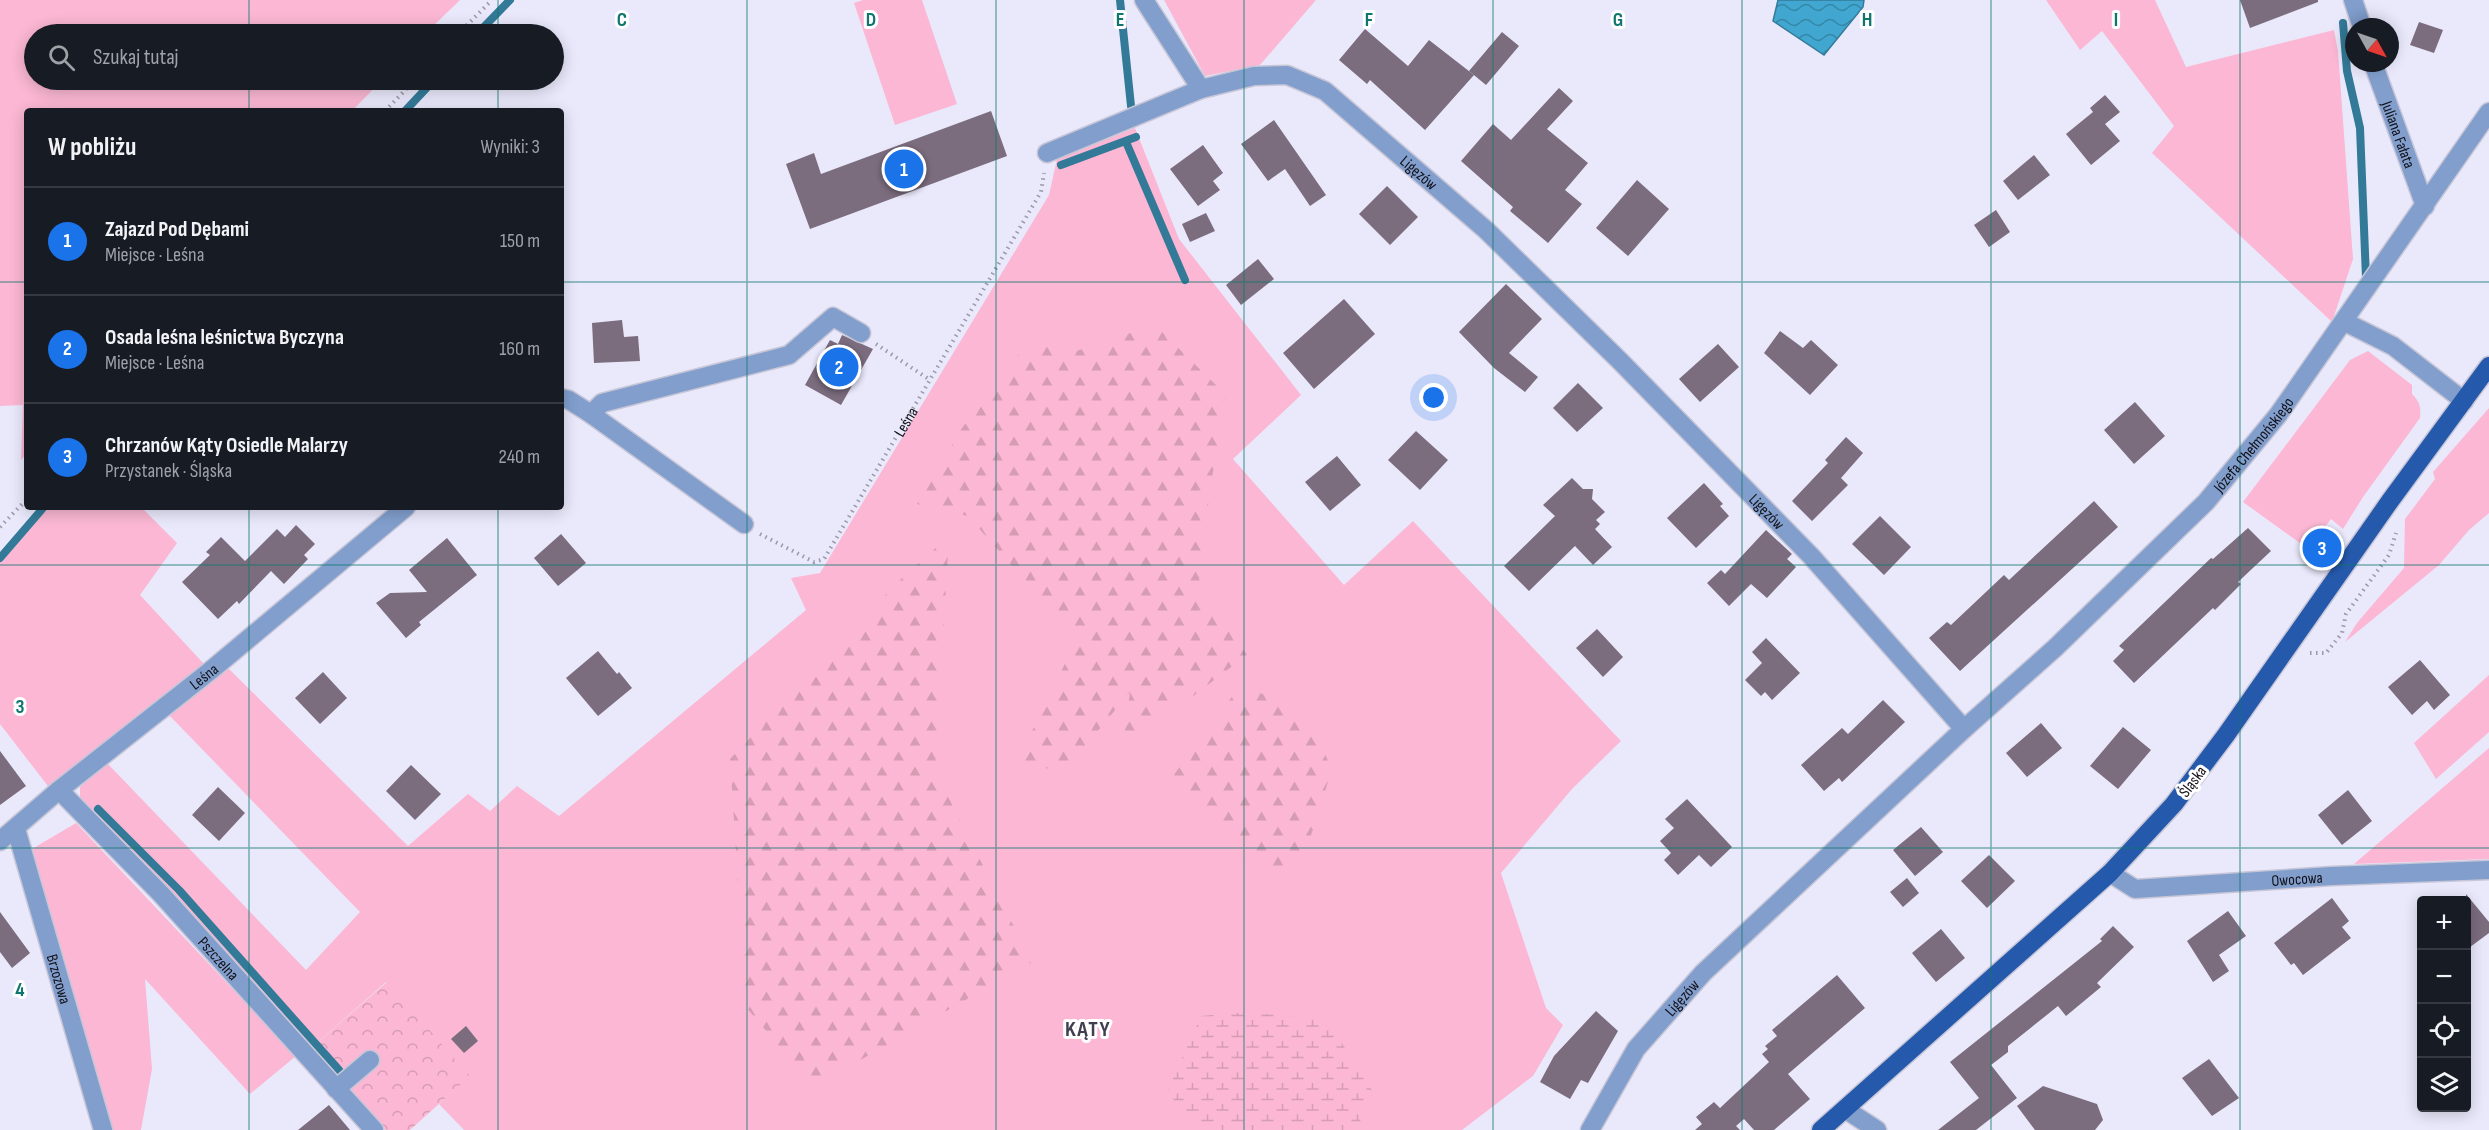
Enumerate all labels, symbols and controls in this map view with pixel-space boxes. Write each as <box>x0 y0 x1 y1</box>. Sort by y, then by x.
text: C <box>617 8 627 32</box>
text: D <box>866 8 876 32</box>
text: E <box>1116 8 1124 32</box>
text: F <box>1365 8 1373 32</box>
text: G <box>1613 8 1623 32</box>
text: H <box>1862 8 1872 32</box>
text: I <box>2114 8 2118 32</box>
north arrow <box>2345 18 2399 72</box>
search box <box>24 24 564 90</box>
icon: search <box>45 41 78 74</box>
text: Szukaj tutaj <box>93 44 179 71</box>
street label: Juliana Fałata <box>2376 98 2418 171</box>
text: W pobliżu <box>48 132 136 163</box>
text: Wyniki: 3 <box>480 135 540 159</box>
pin: 1 <box>884 146 924 192</box>
street label: Ligęzów <box>1396 152 1441 195</box>
text: Zajazd Pod Dębami <box>105 216 249 243</box>
text: 1 <box>64 229 71 253</box>
text: 150 m <box>500 229 540 253</box>
text: Miejsce · Leśna <box>105 243 204 267</box>
text: Osada leśna leśnictwa Byczyna <box>105 324 344 351</box>
text: 2 <box>63 337 72 361</box>
text: 160 m <box>499 337 540 361</box>
pin: 2 <box>820 344 858 389</box>
text: Miejsce · Leśna <box>105 351 204 375</box>
your location <box>1419 383 1448 412</box>
street label: Józefa Chełmońskiego <box>2209 394 2298 498</box>
street label: Leśna <box>891 404 923 440</box>
text: Chrzanów Kąty Osiedle Malarzy <box>105 432 348 459</box>
text: 3 <box>63 445 72 469</box>
text: 240 m <box>499 445 540 469</box>
text: Przystanek · Śląska <box>105 459 232 483</box>
street label: Ligęzów <box>1744 490 1788 534</box>
pin: 3 <box>2302 526 2342 570</box>
street label: Leśna <box>186 660 223 694</box>
text: 3 <box>16 695 25 719</box>
street label: Śląska <box>2175 763 2211 801</box>
street label: Owocowa <box>2271 869 2323 891</box>
map controls <box>2417 896 2471 1112</box>
button: + <box>2417 896 2471 950</box>
street label: Pszczelna <box>193 933 242 985</box>
button: − <box>2417 950 2471 1004</box>
street label: Brzozowa <box>42 952 74 1006</box>
street label: Ligęzów <box>1661 976 1704 1021</box>
text: 4 <box>15 978 25 1002</box>
button: locate <box>2417 1004 2471 1058</box>
district label: KĄTY <box>1065 1016 1111 1043</box>
button: layers <box>2417 1058 2471 1112</box>

